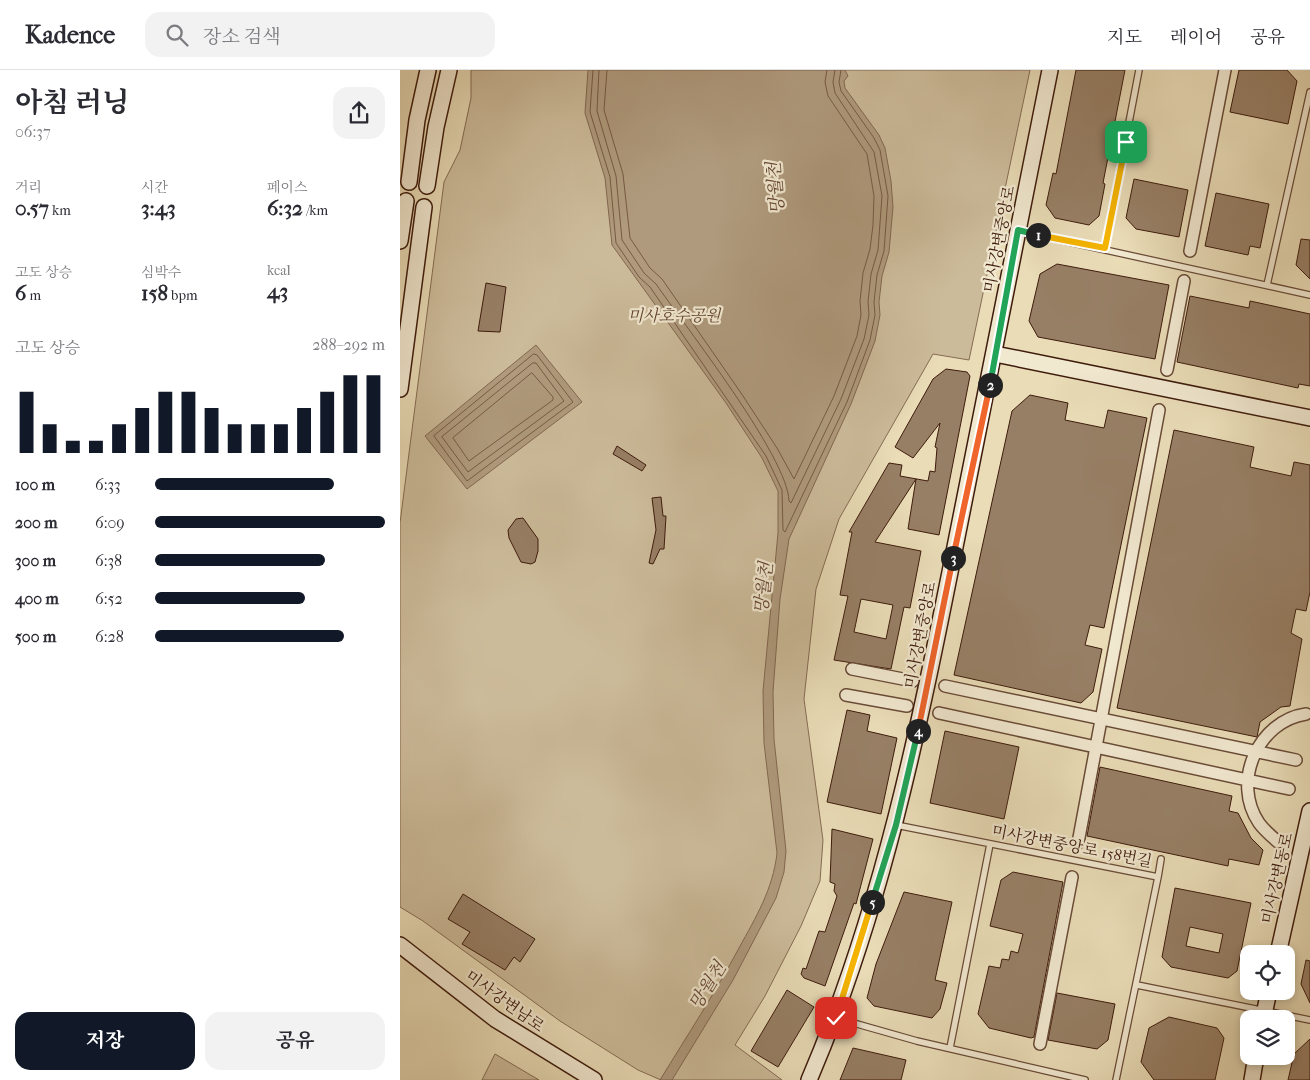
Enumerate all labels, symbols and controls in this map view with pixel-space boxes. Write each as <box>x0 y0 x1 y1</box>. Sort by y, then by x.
search box <box>145 12 495 57</box>
text: Kadence <box>25 21 115 49</box>
icon: search <box>163 21 191 49</box>
text: 장소 검색 <box>203 26 281 48</box>
text: 지도 <box>1107 27 1142 48</box>
text: 레이어 <box>1170 27 1222 48</box>
text: 공유 <box>1250 27 1285 48</box>
text: 아침 러닝 <box>15 86 129 119</box>
button: share <box>333 87 385 139</box>
pin <box>1105 121 1147 163</box>
text: 06:37 <box>15 122 51 141</box>
icon: arrive <box>1112 128 1140 156</box>
water label: 망월천 <box>763 160 789 215</box>
text: 거리 <box>15 179 42 196</box>
text: 시간 <box>141 179 168 196</box>
text: 페이스 <box>267 179 308 196</box>
street label: 미사강변중앙로 <box>979 184 1019 294</box>
text: 0.57 <box>15 196 49 220</box>
text: 3:43 <box>141 196 176 220</box>
text: 6:32 <box>267 196 303 220</box>
text: km <box>49 202 71 219</box>
text: /km <box>303 202 328 219</box>
pin: 1 <box>1026 222 1050 248</box>
text: 1 <box>1036 227 1041 244</box>
text: kcal <box>267 262 291 279</box>
text: 고도 상승 <box>15 264 72 281</box>
text: 심박수 <box>141 264 182 281</box>
text: 43 <box>267 279 288 303</box>
text: 6 <box>15 281 26 305</box>
text: 158 <box>141 281 168 305</box>
text: m <box>26 287 41 304</box>
text: bpm <box>168 287 198 304</box>
park label: 미사호수공원 <box>628 306 722 325</box>
text: 288–292 m <box>312 335 385 354</box>
text: 고도 상승 <box>15 338 80 357</box>
pin: 2 <box>978 372 1002 398</box>
text: 2 <box>987 377 994 394</box>
text: 100 m <box>15 475 55 494</box>
text: 6:33 <box>95 475 121 494</box>
text: 200 m <box>15 513 58 532</box>
text: 6:09 <box>95 513 125 532</box>
pin: 3 <box>940 546 966 570</box>
text: 3 <box>951 550 956 567</box>
text: 300 m <box>15 551 56 570</box>
text: 6:38 <box>95 551 122 570</box>
water label: 망월천 <box>751 559 777 615</box>
street label: 미사강변중앙로 <box>900 580 940 690</box>
text: 400 m <box>15 589 59 608</box>
text: 6:52 <box>95 589 123 608</box>
text: 500 m <box>15 627 56 646</box>
text: 6:28 <box>95 627 124 646</box>
pin: 4 <box>906 718 930 744</box>
text: 4 <box>914 723 923 740</box>
street label: 미사강변중앙로 158번길 <box>990 821 1154 871</box>
street label: 미사강변동로 <box>1257 830 1297 925</box>
pin: 5 <box>860 890 884 914</box>
text: 5 <box>869 894 876 911</box>
map controls <box>1240 945 1295 1065</box>
button: locate <box>1240 945 1295 1000</box>
water label: 망월천 <box>685 957 732 1014</box>
street label: 미사강변남로 <box>462 966 549 1036</box>
pin <box>815 997 857 1039</box>
icon: check <box>822 1004 850 1032</box>
button: layers <box>1240 1010 1295 1065</box>
button: 저장 <box>15 1012 195 1070</box>
button: 공유 <box>205 1012 385 1070</box>

